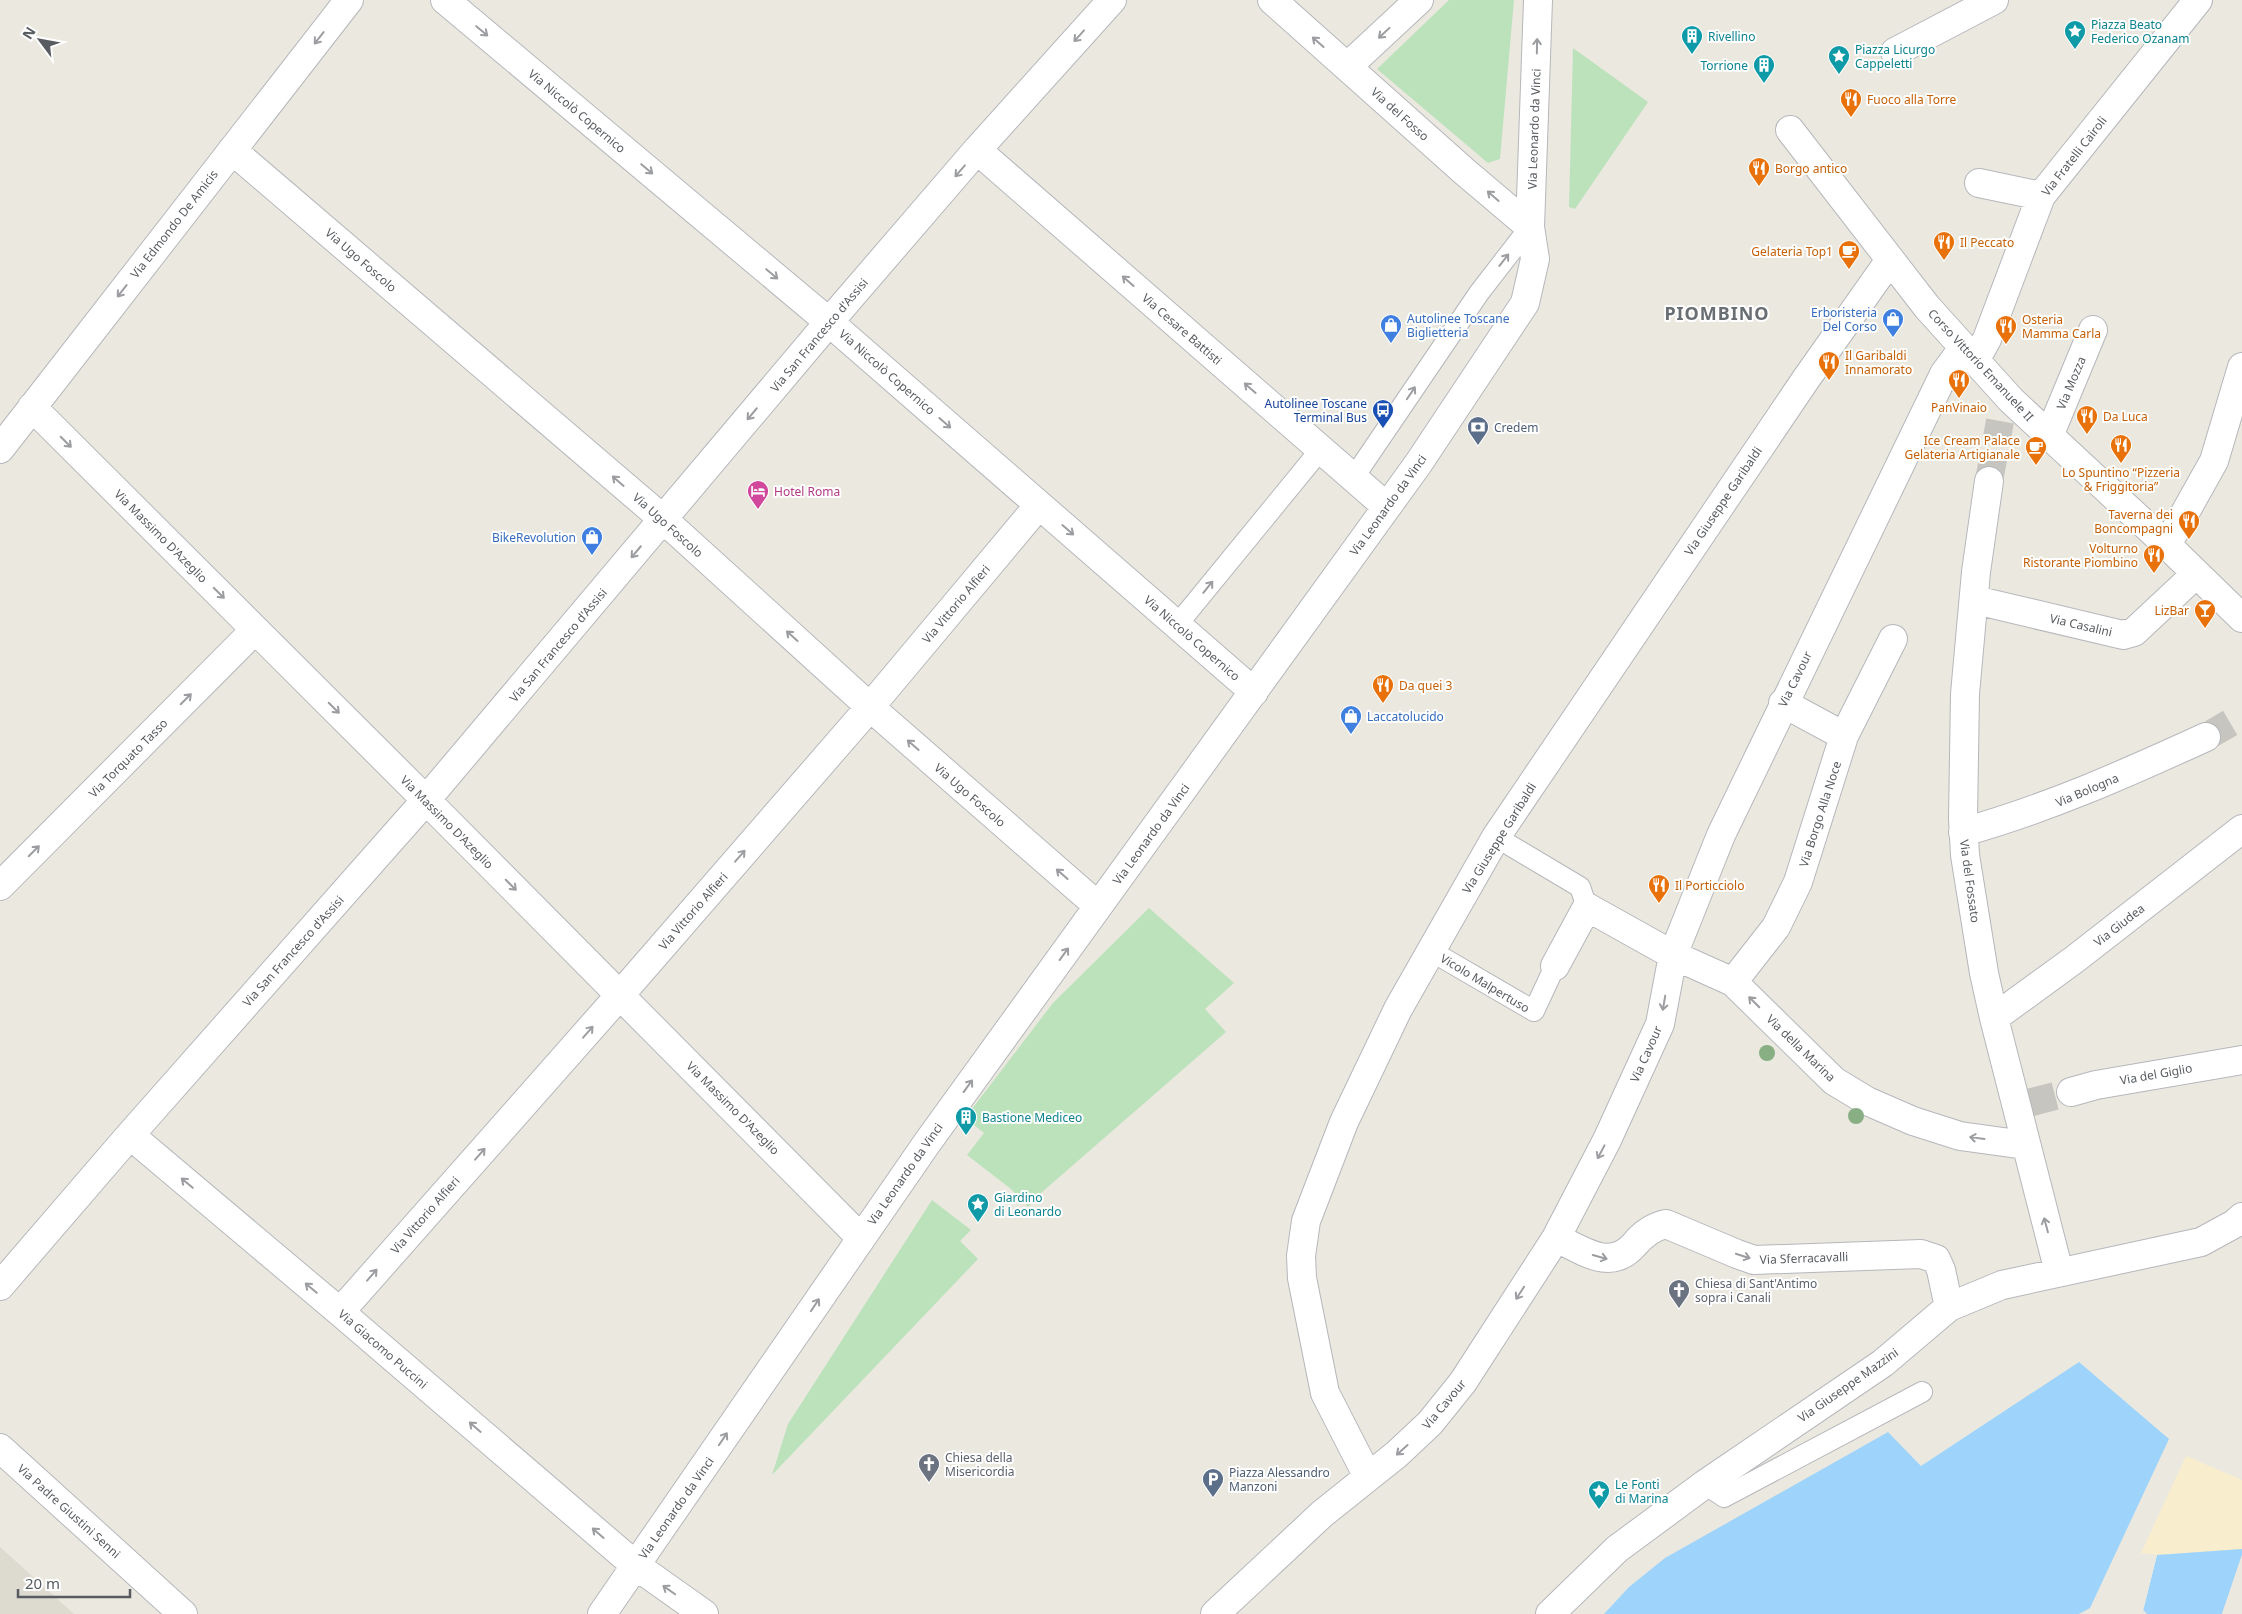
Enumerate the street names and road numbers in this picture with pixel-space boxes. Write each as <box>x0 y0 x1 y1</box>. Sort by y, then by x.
street label: Via Niccolò Copernico <box>525 65 629 157</box>
street label: Via Leonardo da Vinci <box>1523 68 1545 190</box>
street label: Via del Fosso <box>1367 83 1433 145</box>
street label: Via Fratelli Cairoli <box>2037 113 2111 199</box>
street label: Via Edmondo De Amicis <box>126 166 222 282</box>
street label: Via Ugo Foscolo <box>322 224 400 296</box>
street label: Via San Francesco d'Assisi <box>766 274 872 396</box>
street label: Via Cesare Battisti <box>1138 289 1226 369</box>
street label: Corso Vittorio Emanuele II <box>1924 305 2038 425</box>
street label: Via Niccolò Copernico <box>835 326 939 418</box>
street label: Via Mozza <box>2052 354 2090 412</box>
street label: Via Giuseppe Garibaldi <box>1680 443 1766 559</box>
street label: Via Leonardo da Vinci <box>1346 451 1430 559</box>
street label: Via Massimo D'Azeglio <box>111 486 211 586</box>
street label: Via Ugo Foscolo <box>629 489 707 561</box>
street label: Via Vittorio Alfieri <box>918 561 994 647</box>
street label: Via San Francesco d'Assisi <box>505 584 611 706</box>
street label: Via Niccolò Copernico <box>1140 592 1244 684</box>
street label: Via Casalini <box>2048 610 2114 640</box>
street label: Via Cavour <box>1774 648 1816 710</box>
street label: Via Torquato Tasso <box>85 715 171 801</box>
street label: Via Ugo Foscolo <box>931 759 1009 831</box>
street label: Via Borgo Alla Noce <box>1795 759 1845 869</box>
street label: Via Bologna <box>2053 769 2121 811</box>
street label: Via Massimo D'Azeglio <box>397 772 497 872</box>
street label: Via Giuseppe Garibaldi <box>1458 779 1540 897</box>
street label: Via Leonardo da Vinci <box>1109 780 1193 888</box>
street label: Via del Fossato <box>1956 838 1984 924</box>
street label: Via Vittorio Alfieri <box>655 869 731 953</box>
street label: Via San Francesco d'Assisi <box>239 892 347 1010</box>
street label: Via Giudea <box>2090 900 2148 950</box>
street label: Vicolo Malpertuso <box>1437 950 1533 1016</box>
street label: Via della Marina <box>1763 1011 1839 1085</box>
street label: Via Cavour <box>1626 1023 1666 1085</box>
street label: Via Massimo D'Azeglio <box>683 1058 783 1158</box>
street label: Via del Giglio <box>2118 1059 2194 1089</box>
street label: Via Leonardo da Vinci <box>863 1120 947 1228</box>
street label: Via Vittorio Alfieri <box>387 1173 463 1257</box>
street label: Via Sferracavalli <box>1759 1248 1849 1268</box>
street label: Via Giacomo Puccini <box>335 1305 431 1393</box>
street label: Via Giuseppe Mazzini <box>1794 1344 1902 1426</box>
street label: Via Cavour <box>1418 1375 1470 1433</box>
street label: Via Leonardo da Vinci <box>634 1454 718 1562</box>
street label: Via Padre Giustini Senni <box>14 1460 124 1562</box>

